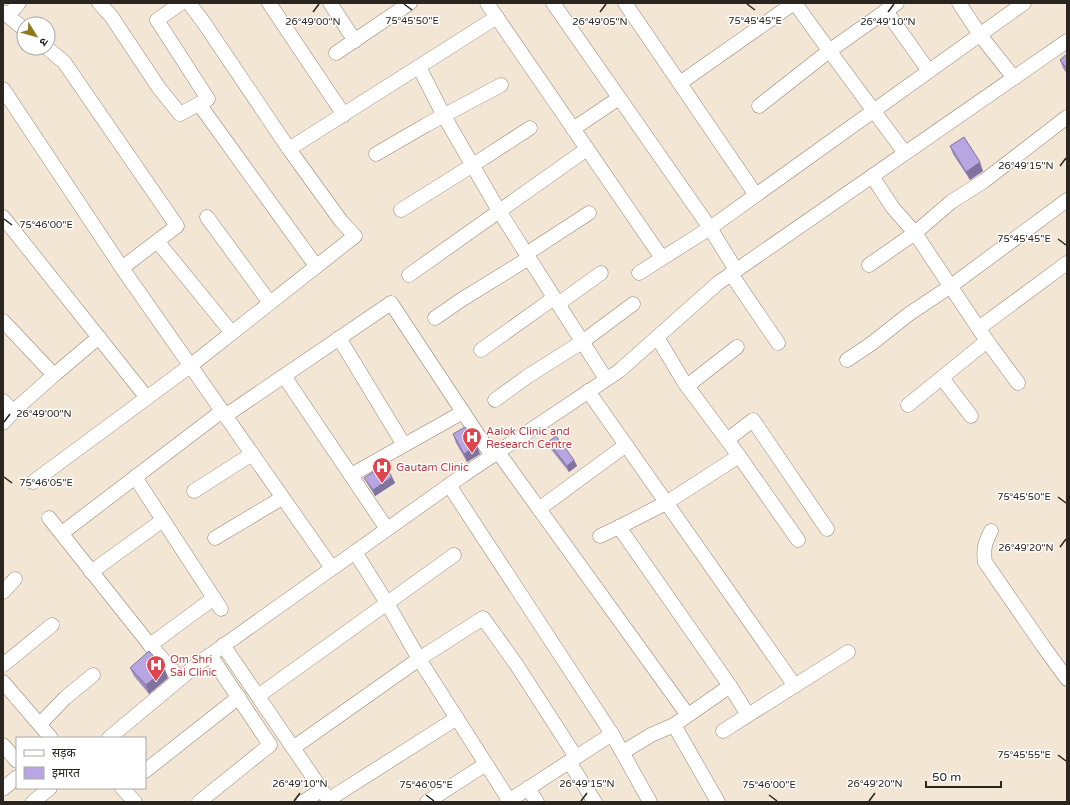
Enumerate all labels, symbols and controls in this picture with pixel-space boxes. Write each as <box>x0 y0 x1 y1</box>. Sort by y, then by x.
text: 75°45'50"E <box>385 15 439 27</box>
text: 75°45'45"E <box>728 15 782 27</box>
north arrow <box>16 16 56 56</box>
text: 26°49'00"N <box>285 16 341 28</box>
text: 26°49'05"N <box>572 16 628 28</box>
text: 26°49'10"N <box>860 16 916 28</box>
text: उ <box>36 35 51 49</box>
text: 26°49'15"N <box>998 160 1054 172</box>
text: 75°46'00"E <box>19 219 73 231</box>
text: 75°45'45"E <box>997 233 1051 245</box>
text: 26°49'00"N <box>16 408 72 420</box>
place label: Aalok Clinic and Research Centre <box>486 425 572 451</box>
hospital icon: Aalok Clinic and Research Centre <box>461 426 483 454</box>
hospital icon: Gautam Clinic <box>371 456 393 484</box>
place label: Gautam Clinic <box>396 461 469 474</box>
text: 75°46'05"E <box>19 477 73 489</box>
text: 75°45'50"E <box>997 491 1051 503</box>
text: 26°49'20"N <box>998 542 1054 554</box>
place label: Om Shri Sai Clinic <box>170 653 217 679</box>
hospital icon: Om Shri Sai Clinic <box>145 654 167 682</box>
legend <box>16 737 146 789</box>
text: सड़क <box>52 746 77 760</box>
text: 75°45'55"E <box>997 749 1051 761</box>
scale bar <box>926 763 1001 789</box>
text: इमारत <box>52 766 81 780</box>
text: 50 m <box>932 770 961 784</box>
text: 26°49'10"N <box>272 778 328 790</box>
text: 26°49'15"N <box>559 778 615 790</box>
text: 26°49'20"N <box>847 778 903 790</box>
text: 75°46'05"E <box>399 779 453 791</box>
text: 75°46'00"E <box>742 779 796 791</box>

